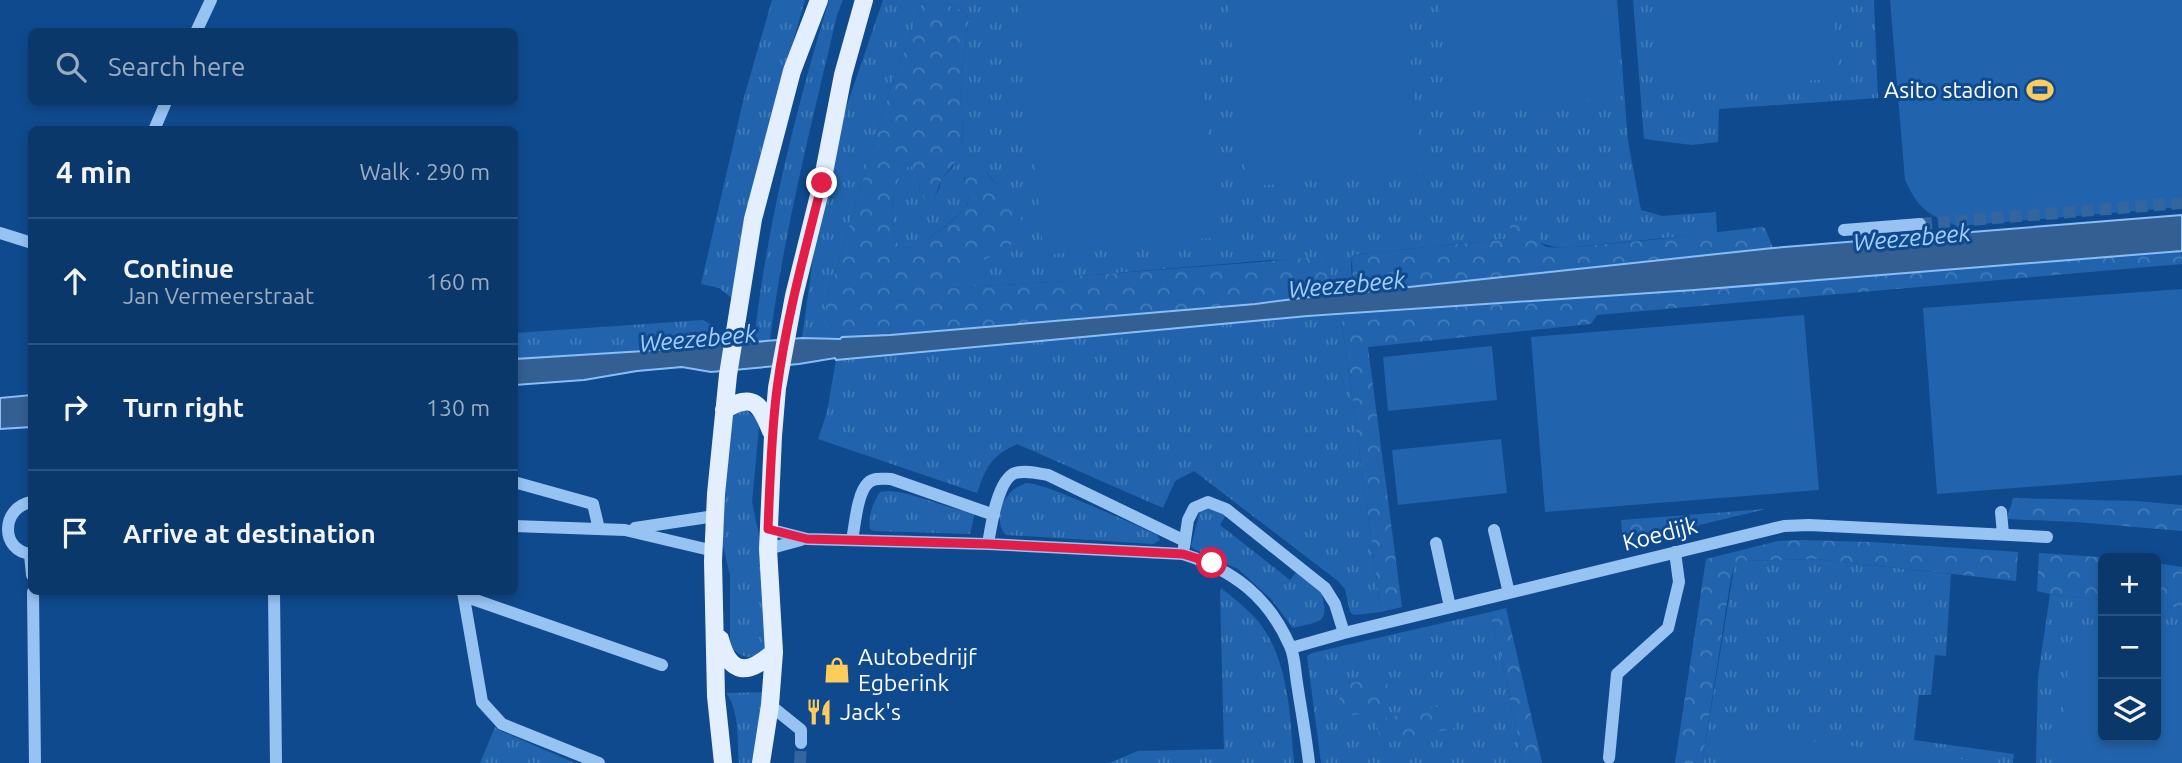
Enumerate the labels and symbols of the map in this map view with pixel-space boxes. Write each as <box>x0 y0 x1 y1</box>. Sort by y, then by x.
sports icon: Asito stadion <box>2025 75 2055 105</box>
place label: Asito stadion <box>1884 77 2019 102</box>
route end <box>806 167 837 198</box>
water label: Weezebeek <box>1852 219 1972 256</box>
water label: Weezebeek <box>1287 266 1407 303</box>
water label: Weezebeek <box>638 320 758 357</box>
street label: Koedijk <box>1620 512 1700 555</box>
route start <box>1196 547 1227 578</box>
place label: Autobedrijf Egberink <box>858 644 977 695</box>
shop icon: Autobedrijf Egberink <box>822 655 852 685</box>
restaurant icon: Jack's <box>804 697 834 727</box>
place label: Jack's <box>840 699 901 724</box>

